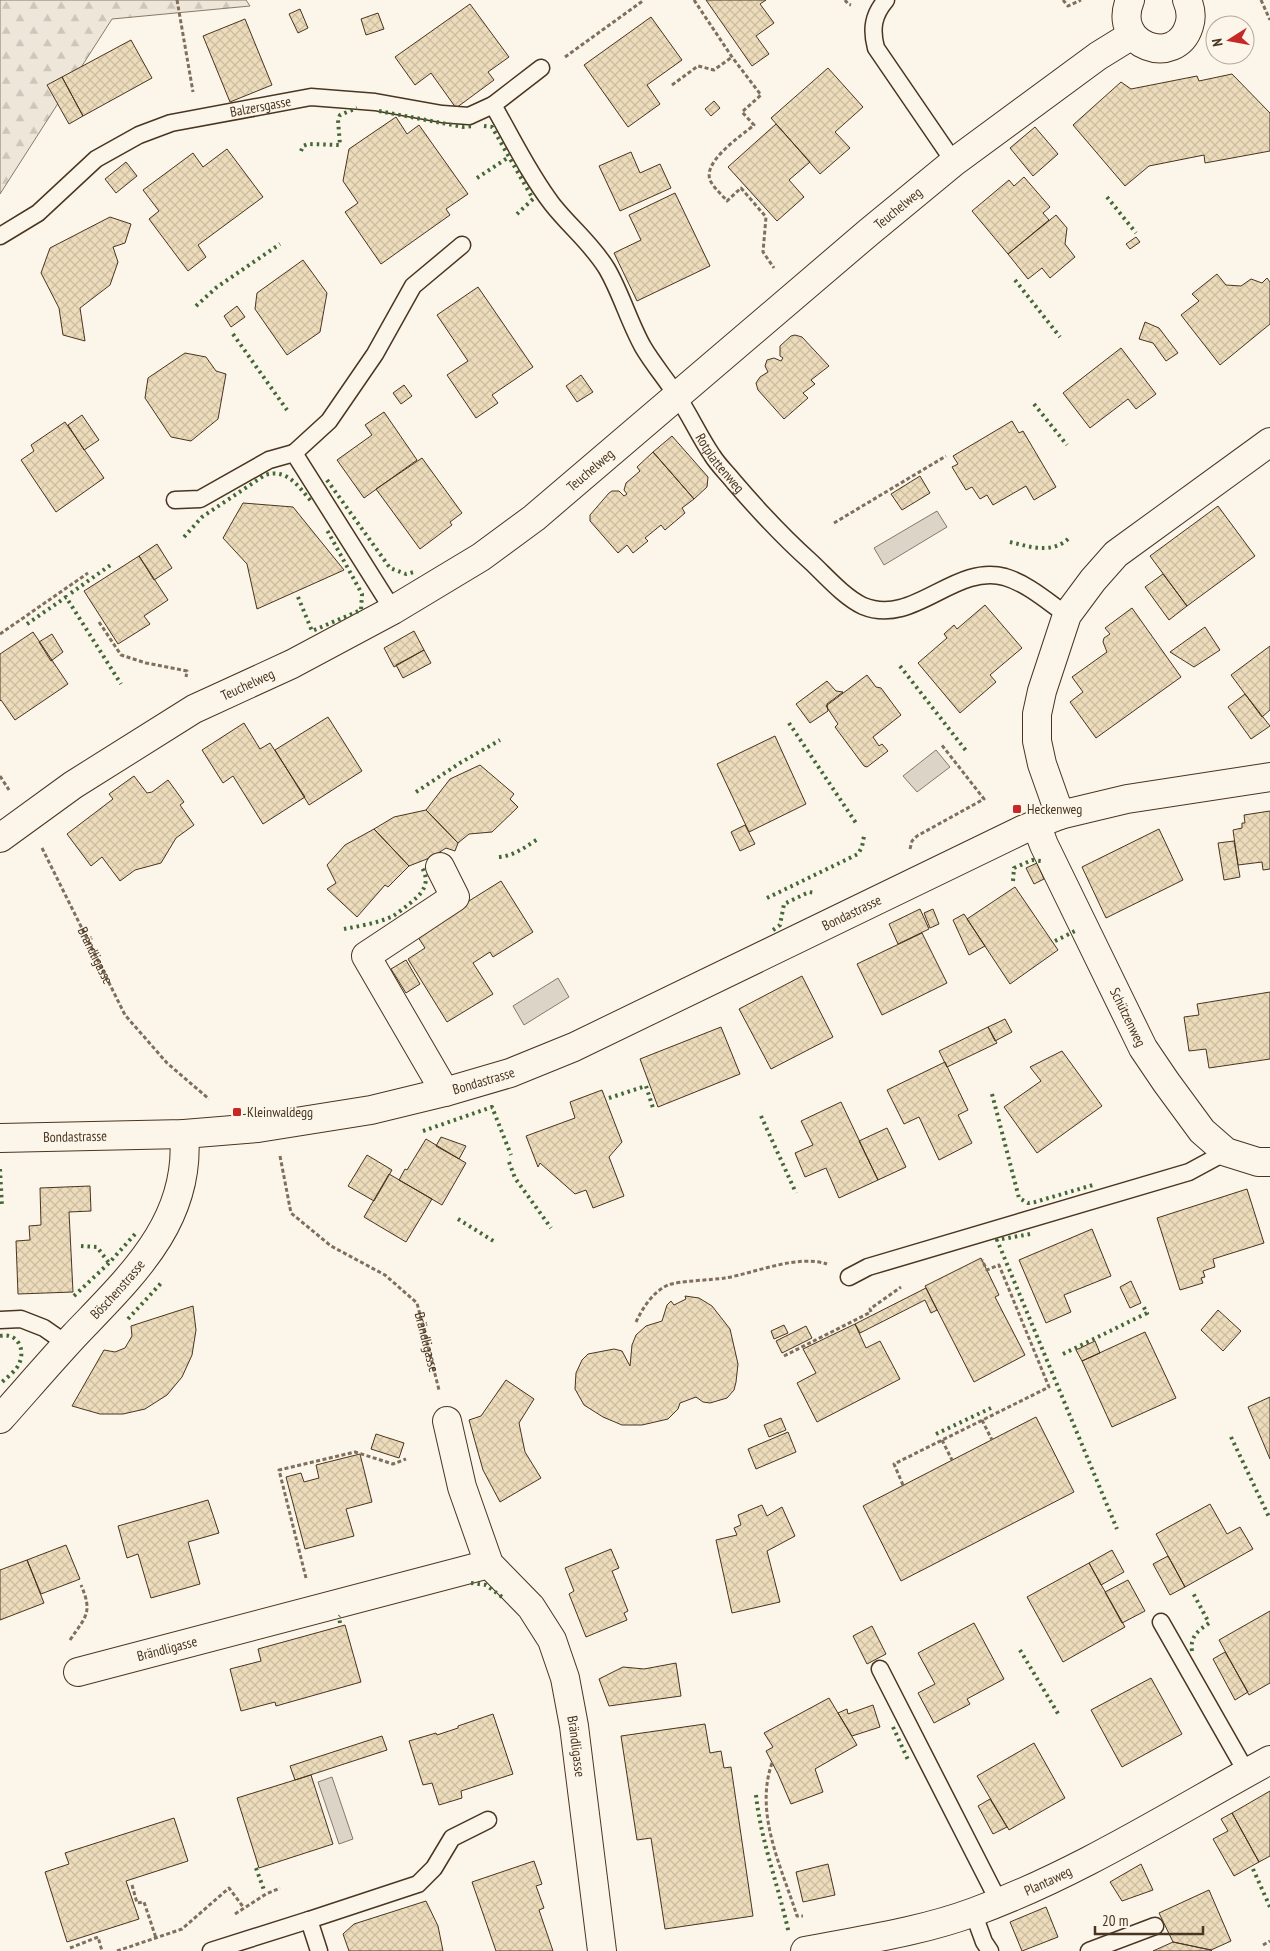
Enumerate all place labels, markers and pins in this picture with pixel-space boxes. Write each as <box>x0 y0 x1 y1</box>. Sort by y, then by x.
place label: Heckenweg <box>1027 800 1082 818</box>
marker: Heckenweg <box>1011 803 1023 815</box>
place label: Kleinwaldegg <box>247 1103 313 1121</box>
marker: Kleinwaldegg <box>231 1106 243 1118</box>

